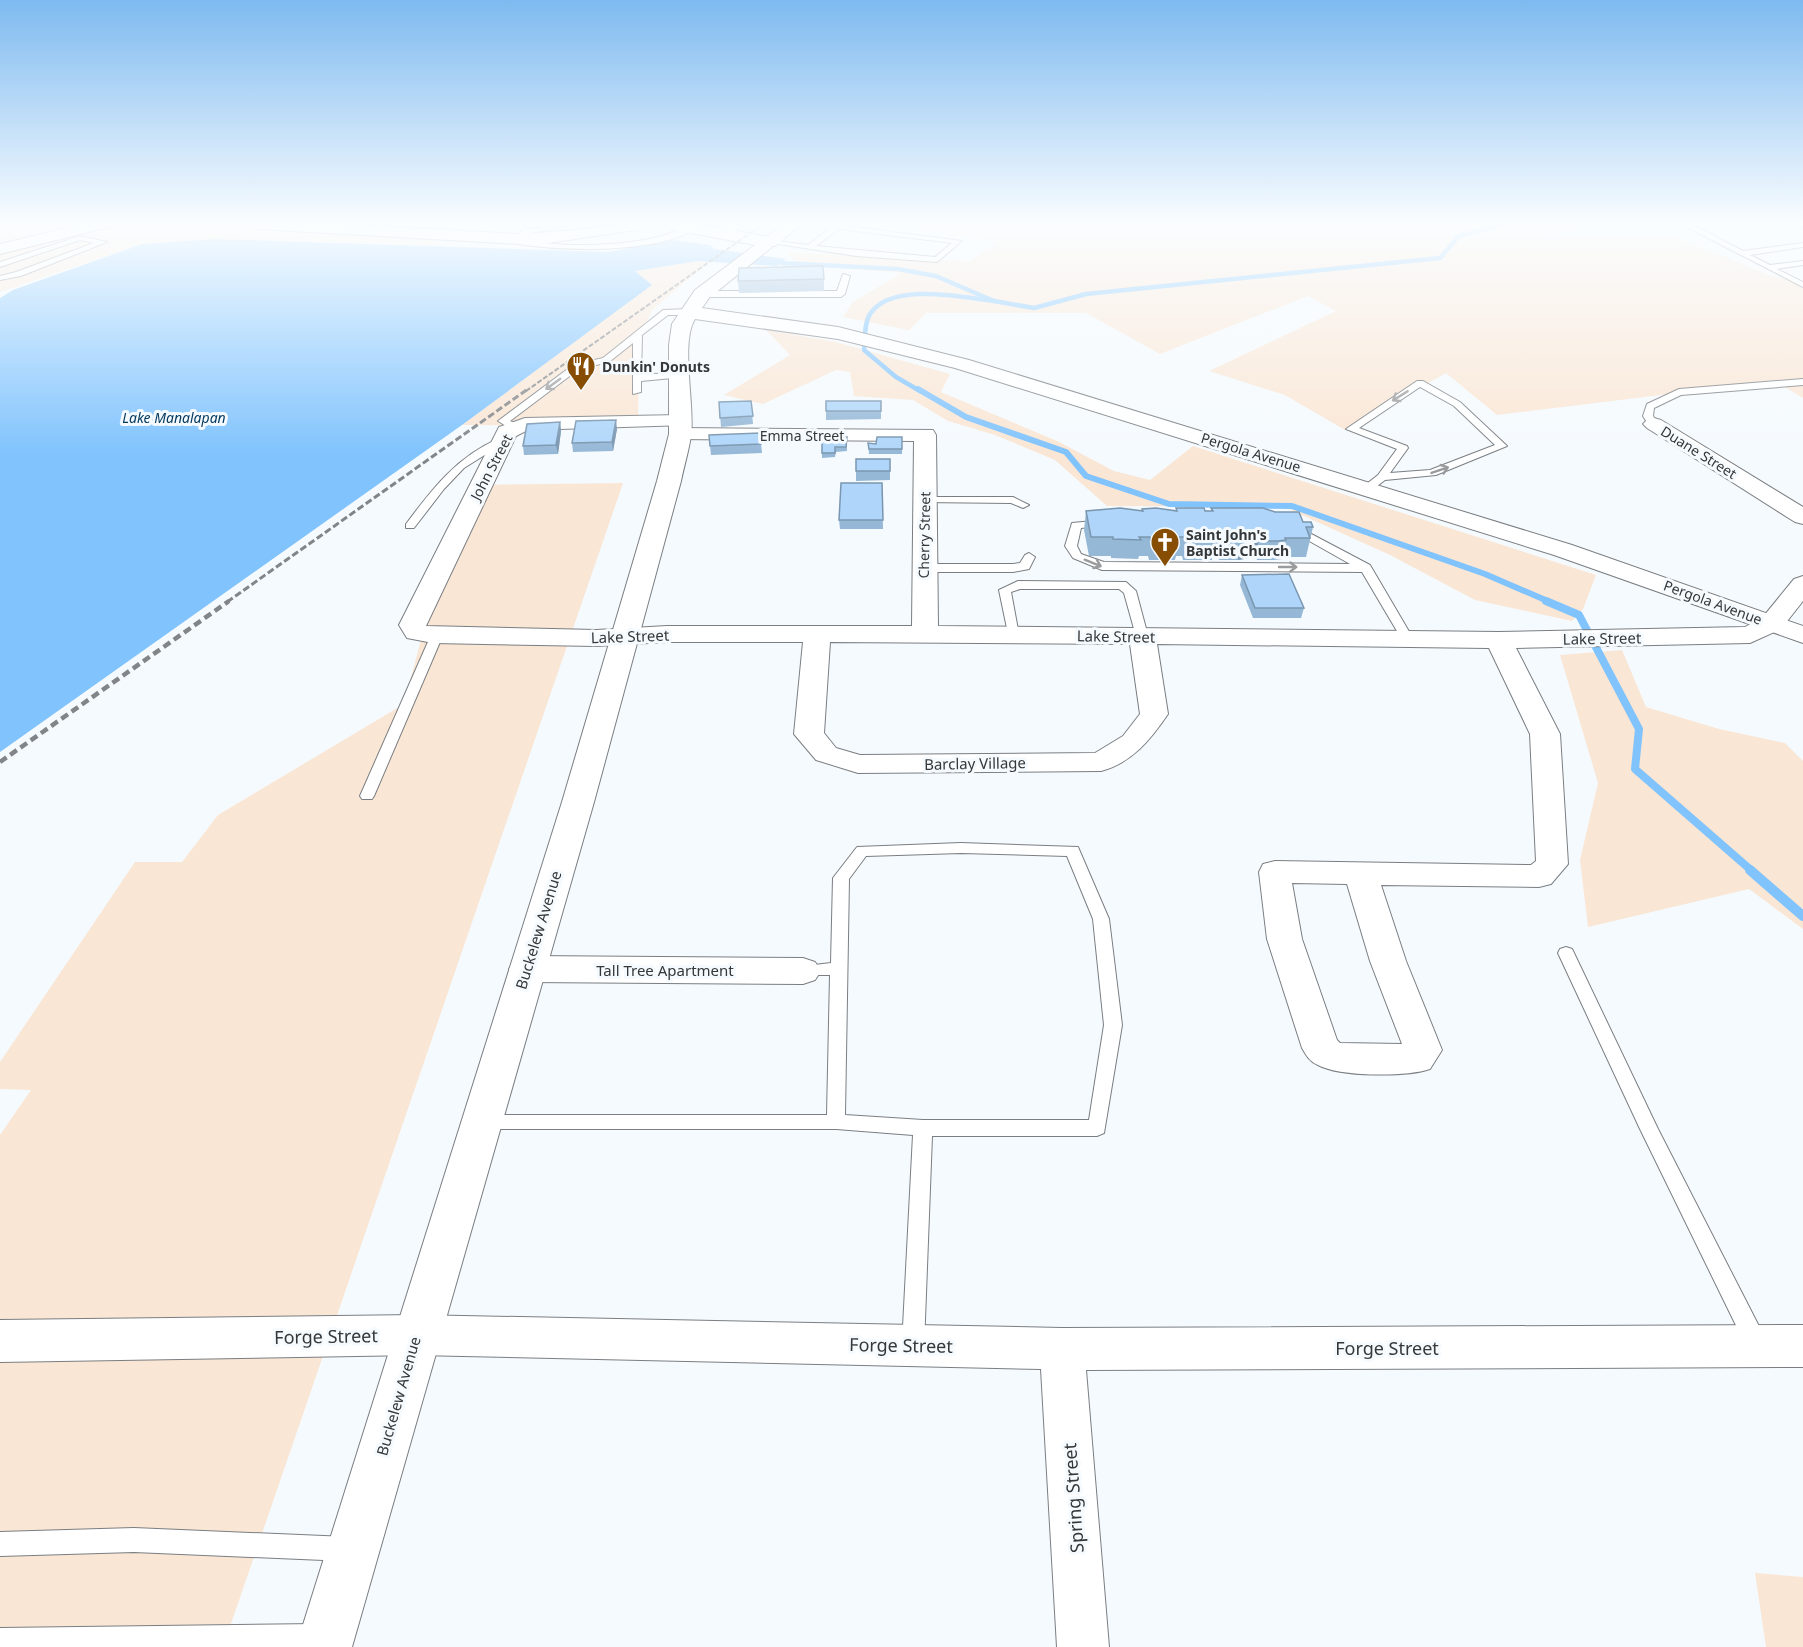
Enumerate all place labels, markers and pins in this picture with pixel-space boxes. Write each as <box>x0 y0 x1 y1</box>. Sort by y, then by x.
restaurant icon: Dunkin' Donuts <box>565 350 597 392</box>
place label: Dunkin' Donuts <box>602 357 710 376</box>
place label: Saint John's Baptist Church <box>1186 525 1289 560</box>
church icon: Saint John's Baptist Church <box>1149 526 1181 568</box>

